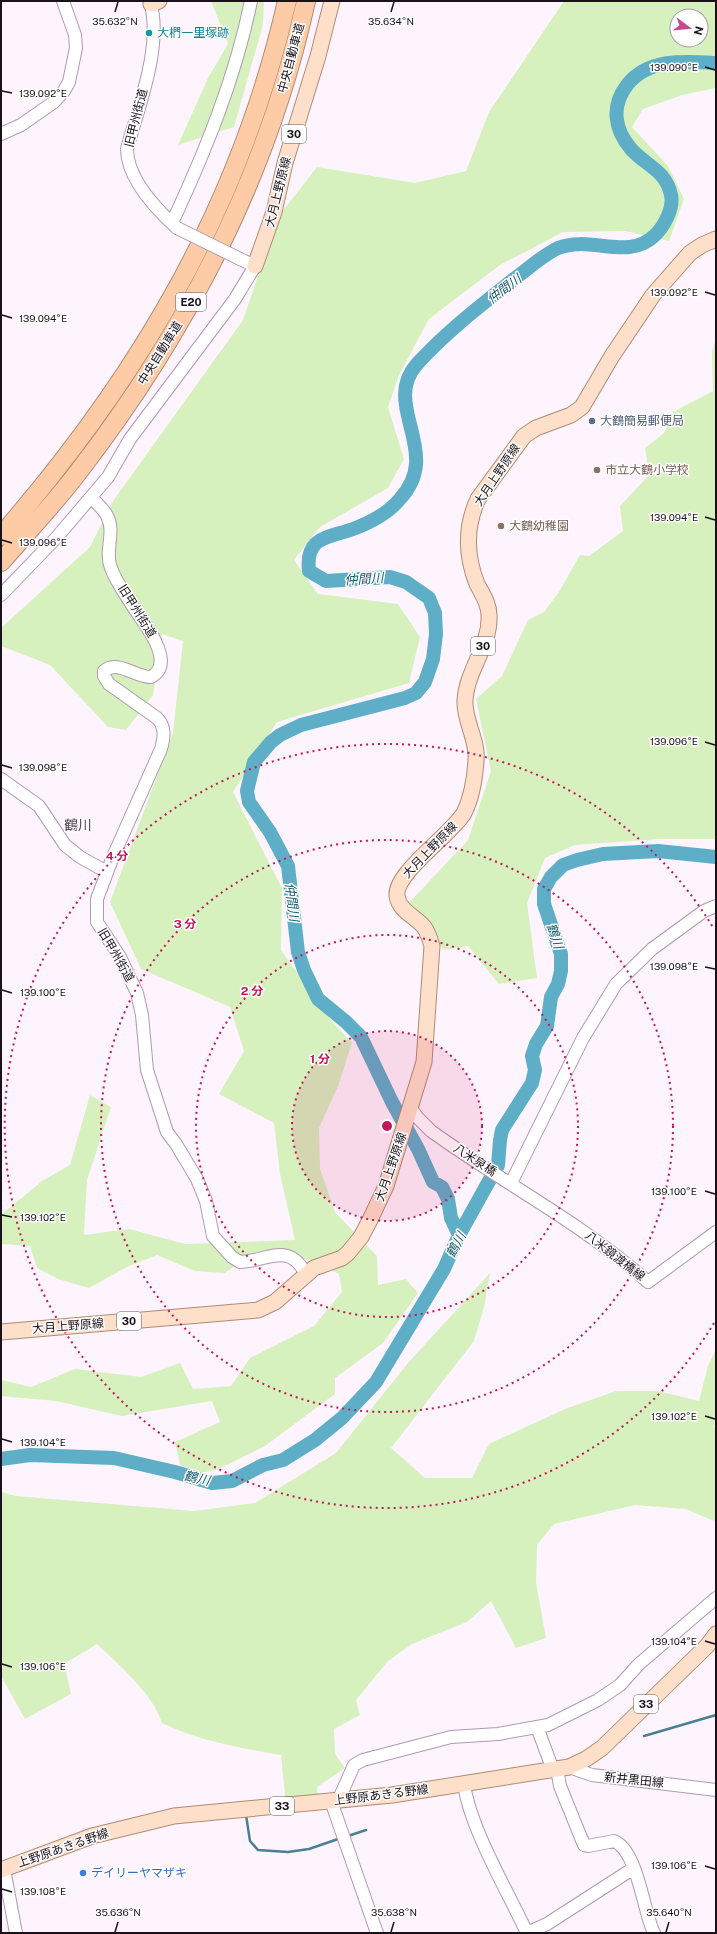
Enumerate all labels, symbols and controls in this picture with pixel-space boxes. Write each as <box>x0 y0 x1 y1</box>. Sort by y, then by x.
north arrow <box>669 8 709 48</box>
text: 35.632°N <box>92 15 138 27</box>
text: 35.634°N <box>368 15 414 27</box>
street label: 中央自動車道 <box>275 21 307 95</box>
text: N <box>692 25 706 37</box>
place label: 大椚一里塚跡 <box>157 26 229 40</box>
marker: 大椚一里塚跡 <box>144 28 154 38</box>
text: 139.090°E <box>650 61 698 73</box>
text: 139.092°E <box>19 87 67 99</box>
street label: 旧甲州街道 <box>122 87 150 149</box>
road number: 30 <box>282 125 306 143</box>
street label: 大月上野原線 <box>262 155 294 229</box>
water label: 仲間川 <box>484 270 526 307</box>
text: 139.092°E <box>650 286 698 298</box>
road number: E20 <box>176 293 206 311</box>
text: 139.094°E <box>19 312 67 324</box>
street label: 中央自動車道 <box>135 319 185 387</box>
place label: 大鶴簡易郵便局 <box>600 414 684 428</box>
marker: 大鶴簡易郵便局 <box>587 416 597 426</box>
street label: 大月上野原線 <box>471 441 523 509</box>
place label: 市立大鶴小学校 <box>605 463 689 477</box>
marker: 市立大鶴小学校 <box>592 465 602 475</box>
text: 139.094°E <box>650 511 698 523</box>
place label: 大鶴幼稚園 <box>509 519 569 533</box>
marker: 大鶴幼稚園 <box>496 521 506 531</box>
text: 139.096°E <box>19 536 67 548</box>
water label: 仲間川 <box>344 570 386 588</box>
street label: 旧甲州街道 <box>115 582 159 640</box>
road number: 30 <box>471 637 495 655</box>
text: 139.096°E <box>650 735 698 747</box>
text: 139.098°E <box>19 761 67 773</box>
district label: 鶴川 <box>64 817 92 833</box>
street label: 大月上野原線 <box>400 819 460 881</box>
text: 4 分 <box>106 849 128 863</box>
water label: 仲間川 <box>282 882 302 924</box>
text: 3 分 <box>174 917 196 931</box>
water label: 鶴川 <box>544 921 567 953</box>
street label: 旧甲州街道 <box>95 926 137 984</box>
text: 139.098°E <box>650 960 698 972</box>
text: 2 分 <box>241 984 263 998</box>
text: 139.100°E <box>20 986 66 998</box>
text: 1 分 <box>310 1052 330 1066</box>
centre of rings <box>380 1119 394 1133</box>
street label: 大月上野原線 <box>373 1131 409 1203</box>
street label: 八米泉橋 <box>451 1141 499 1179</box>
text: 139.100°E <box>651 1185 697 1197</box>
text: 139.102°E <box>20 1211 66 1223</box>
water label: 鶴川 <box>443 1228 470 1260</box>
street label: 八米鏡渡橋線 <box>582 1228 648 1284</box>
road number: 30 <box>117 1312 141 1330</box>
street label: 大月上野原線 <box>32 1316 104 1336</box>
text: 139.102°E <box>651 1410 697 1422</box>
text: 139.104°E <box>20 1436 66 1448</box>
water label: 鶴川 <box>183 1468 213 1488</box>
text: 139.104°E <box>651 1635 697 1647</box>
text: 139.106°E <box>20 1660 66 1672</box>
road number: 33 <box>634 1695 658 1713</box>
street label: 新井黒田線 <box>603 1770 665 1790</box>
street label: 上野原あきる野線 <box>333 1782 429 1808</box>
road number: 33 <box>270 1797 294 1815</box>
street label: 上野原あきる野線 <box>15 1826 111 1870</box>
text: 139.106°E <box>651 1859 697 1871</box>
place label: デイリーヤマザキ <box>91 1866 187 1880</box>
marker: デイリーヤマザキ <box>78 1868 88 1878</box>
text: 139.108°E <box>20 1885 66 1897</box>
text: 35.636°N <box>95 1906 141 1918</box>
text: 35.638°N <box>371 1906 417 1918</box>
text: 35.640°N <box>646 1906 692 1918</box>

